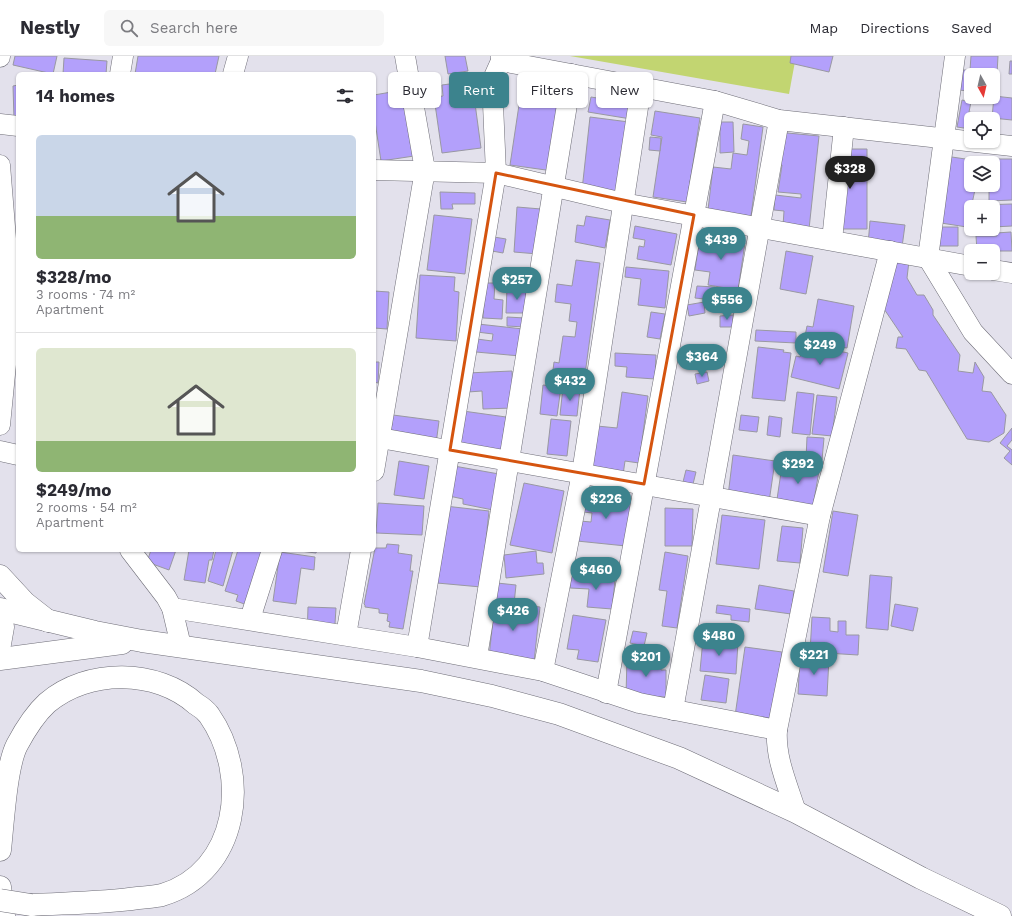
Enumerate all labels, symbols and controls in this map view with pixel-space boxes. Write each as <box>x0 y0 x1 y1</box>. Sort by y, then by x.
search box <box>104 10 384 46</box>
text: Nestly <box>20 16 80 39</box>
icon: search <box>118 17 140 39</box>
text: Search here <box>150 19 238 37</box>
text: Map <box>810 20 838 36</box>
text: Directions <box>860 20 929 36</box>
text: Saved <box>951 20 992 36</box>
north arrow <box>964 68 1000 104</box>
map controls <box>964 68 1000 280</box>
chip: Buy <box>388 72 441 108</box>
chip: Rent <box>449 72 509 108</box>
chip: Filters <box>517 72 588 108</box>
chip: New <box>596 72 653 108</box>
icon: filters <box>334 85 356 107</box>
text: 14 homes <box>36 86 115 106</box>
button: locate <box>964 112 1000 148</box>
pin: $328 <box>826 156 874 190</box>
button: layers <box>964 156 1000 192</box>
icon: home <box>160 161 232 233</box>
text: $328 <box>834 161 866 176</box>
button: + <box>964 200 1000 236</box>
pin: $439 <box>697 227 745 261</box>
text: $439 <box>705 232 737 247</box>
button: − <box>964 244 1000 280</box>
text: $328/mo <box>36 267 111 287</box>
pin: $257 <box>493 267 541 301</box>
text: $257 <box>501 272 533 287</box>
text: 3 rooms · 74 m² <box>36 287 135 302</box>
pin: $556 <box>703 287 751 321</box>
text: $556 <box>711 292 743 307</box>
text: Apartment <box>36 302 104 317</box>
pin: $249 <box>796 332 844 366</box>
text: $249 <box>804 337 836 352</box>
pin: $364 <box>678 344 726 378</box>
text: $364 <box>686 349 718 364</box>
pin: $432 <box>546 368 594 402</box>
text: $432 <box>554 373 586 388</box>
icon: home <box>160 374 232 446</box>
pin: $292 <box>774 451 822 485</box>
text: $292 <box>782 456 814 471</box>
text: $249/mo <box>36 480 111 500</box>
pin: $226 <box>582 486 630 520</box>
text: $226 <box>590 491 622 506</box>
text: 2 rooms · 54 m² <box>36 500 137 515</box>
text: Apartment <box>36 515 104 530</box>
pin: $460 <box>572 557 620 591</box>
text: $460 <box>579 562 613 577</box>
pin: $426 <box>489 598 537 632</box>
text: $426 <box>497 603 529 618</box>
pin: $480 <box>695 623 743 657</box>
text: $480 <box>702 628 736 643</box>
pin: $221 <box>790 642 838 676</box>
pin: $201 <box>622 644 670 678</box>
text: $221 <box>799 647 829 662</box>
text: $201 <box>631 649 661 664</box>

